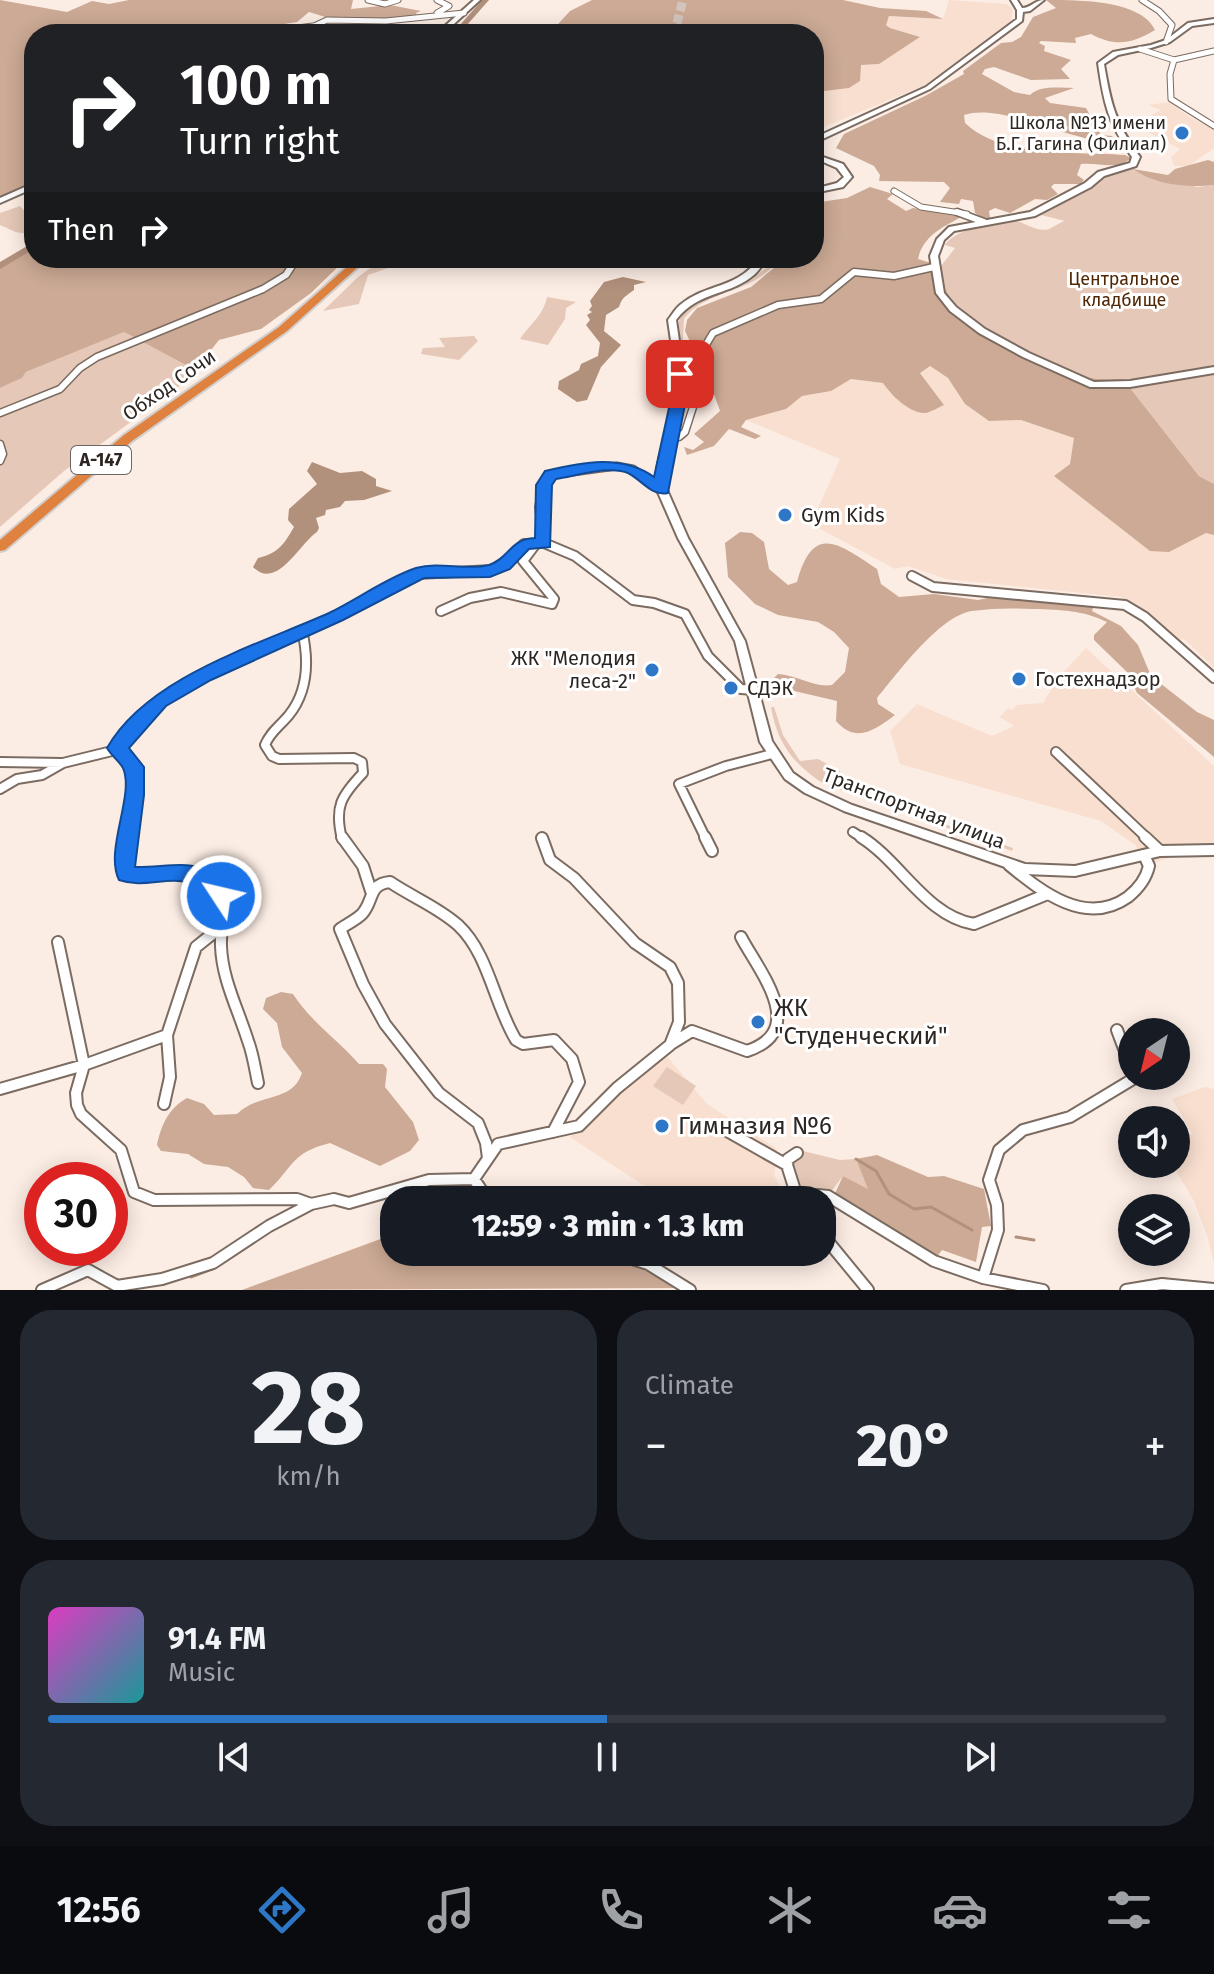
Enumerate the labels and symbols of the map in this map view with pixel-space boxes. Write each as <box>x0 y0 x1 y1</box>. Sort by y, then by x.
place label: Школа №13 имени Б.Г. Гагина (Филиал) <box>996 112 1166 155</box>
marker: Школа №13 имени Б.Г. Гагина (Филиал) <box>1173 124 1191 142</box>
park label: Центральное кладбище <box>1068 268 1180 311</box>
pin <box>646 340 714 408</box>
street label: Обход Сочи <box>118 344 220 426</box>
road number: А-147 <box>71 446 131 474</box>
place label: Gym Kids <box>801 503 885 527</box>
marker: Gym Kids <box>776 506 794 524</box>
place label: ЖК "Мелодия леса-2" <box>511 646 636 693</box>
marker: ЖК "Мелодия леса-2" <box>643 661 661 679</box>
place label: Гостехнадзор <box>1035 667 1161 691</box>
marker: Гостехнадзор <box>1010 670 1028 688</box>
place label: СДЭК <box>747 676 793 700</box>
marker: СДЭК <box>722 679 740 697</box>
street label: Транспортная улица <box>820 762 1008 854</box>
position arrow <box>179 854 263 938</box>
place label: ЖК "Студенческий" <box>774 994 947 1050</box>
marker: ЖК "Студенческий" <box>749 1013 767 1031</box>
north arrow <box>1118 1018 1190 1090</box>
place label: Гимназия №6 <box>678 1112 832 1140</box>
marker: Гимназия №6 <box>653 1117 671 1135</box>
speed limit sign: 30 <box>24 1162 128 1266</box>

